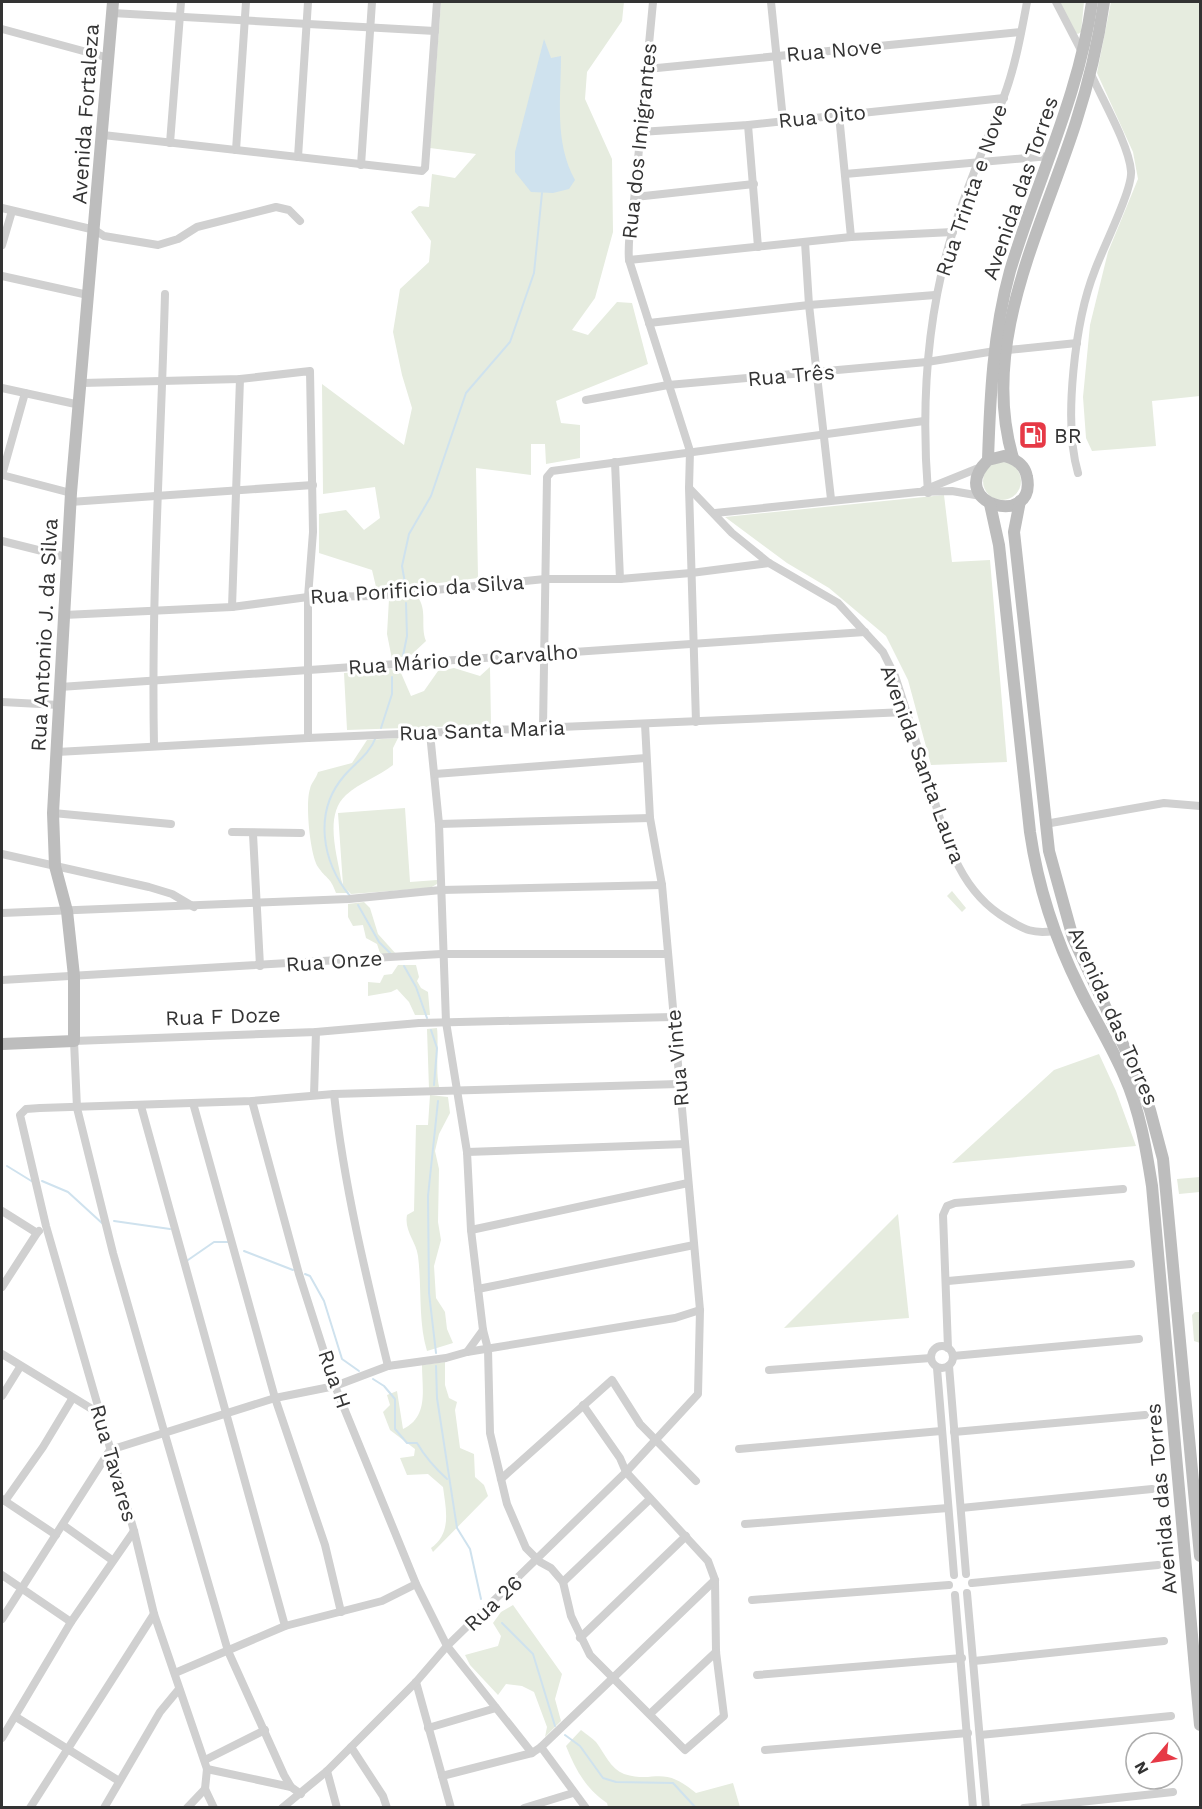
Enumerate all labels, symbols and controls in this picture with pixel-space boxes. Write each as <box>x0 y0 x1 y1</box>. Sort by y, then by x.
street label: Avenida Fortaleza <box>66 23 104 205</box>
street label: Rua Nove <box>785 33 883 67</box>
street label: Rua dos Imigrantes <box>616 42 662 240</box>
street label: Avenida das Torres <box>977 93 1063 283</box>
street label: Rua Oito <box>777 99 867 133</box>
street label: Rua Trinta e Nove <box>930 101 1012 279</box>
street label: Rua Três <box>746 359 836 391</box>
fuel station icon: BR <box>1017 419 1049 451</box>
place label: BR <box>1054 423 1082 448</box>
street label: Rua Antonio J. da Silva <box>25 518 63 752</box>
street label: Rua Porificio da Silva <box>309 569 525 609</box>
street label: Rua Mário de Carvalho <box>347 638 579 680</box>
street label: Avenida Santa Laura <box>875 661 971 867</box>
street label: Rua Santa Maria <box>398 715 566 745</box>
street label: Avenida das Torres <box>1063 923 1165 1109</box>
street label: Rua Onze <box>285 945 383 977</box>
street label: Rua F Doze <box>165 1001 281 1031</box>
street label: Rua Vinte <box>660 1008 694 1108</box>
street label: Rua H <box>313 1346 357 1412</box>
street label: Rua Tavares <box>85 1402 143 1524</box>
street label: Avenida das Torres <box>1140 1402 1182 1596</box>
street label: Rua 26 <box>459 1570 527 1636</box>
north arrow <box>1124 1731 1184 1791</box>
text: N <box>1130 1758 1153 1778</box>

